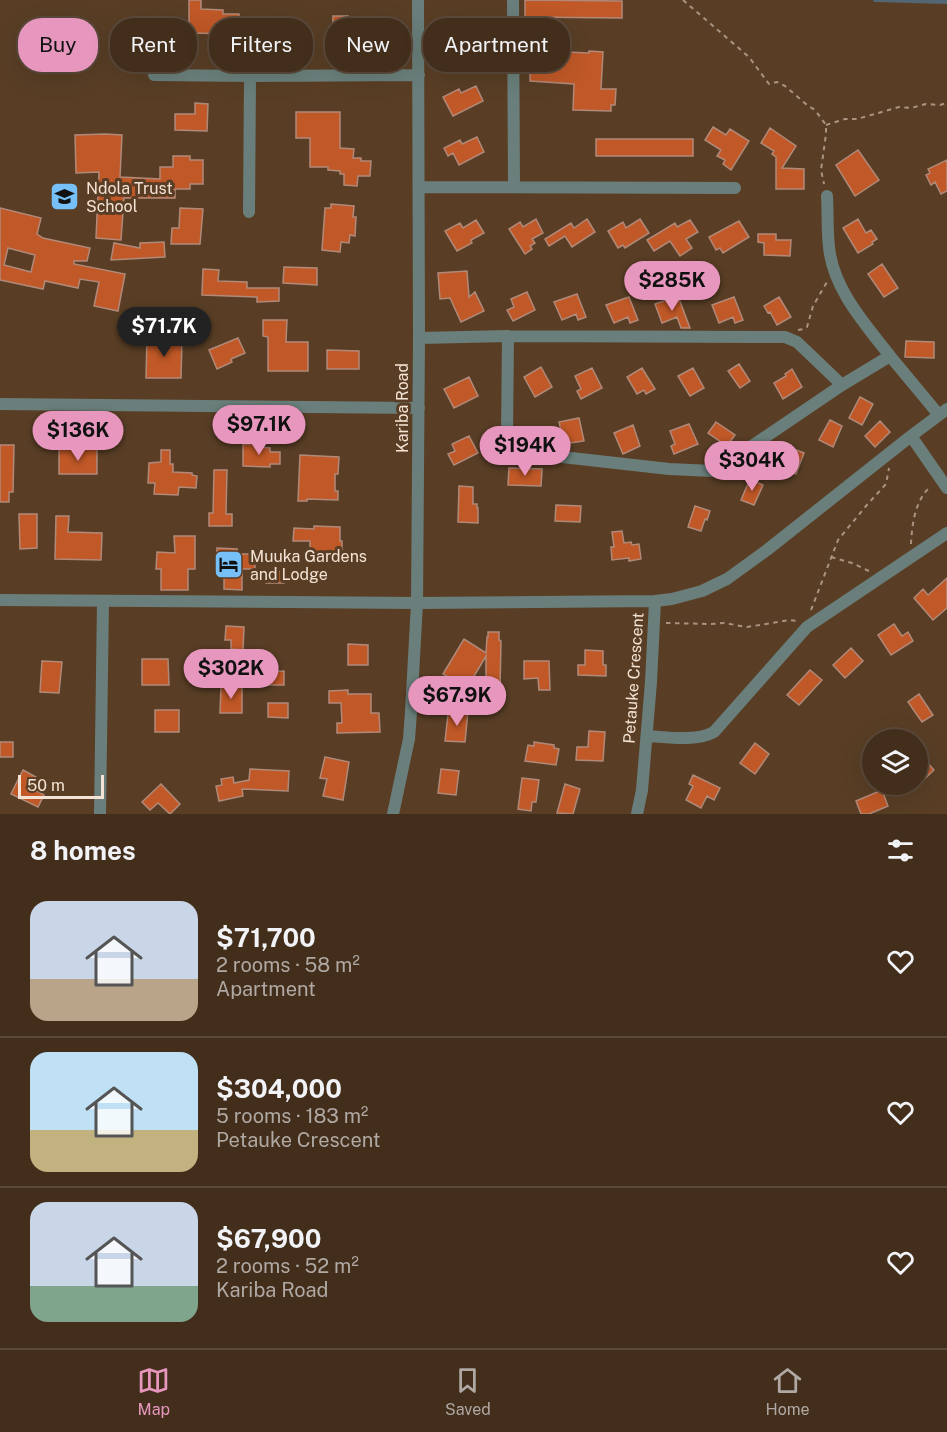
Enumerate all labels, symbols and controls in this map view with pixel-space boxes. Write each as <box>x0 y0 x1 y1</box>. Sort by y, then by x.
chip: Buy <box>18 18 98 72</box>
chip: Rent <box>110 18 197 72</box>
chip: Filters <box>209 18 313 72</box>
chip: New <box>325 18 411 72</box>
chip: Apartment <box>423 18 570 72</box>
place label: Ndola Trust School <box>86 179 173 216</box>
school or university icon: Ndola Trust School <box>49 181 81 213</box>
pin: $285K <box>630 261 714 312</box>
text: $285K <box>638 268 706 292</box>
pin: $71.7K <box>115 307 213 358</box>
text: $71.7K <box>131 314 197 338</box>
street label: Kariba Road <box>393 363 412 453</box>
pin: $97.1K <box>210 405 308 456</box>
pin: $136K <box>36 411 120 462</box>
text: $97.1K <box>227 412 292 436</box>
text: $136K <box>47 418 109 442</box>
pin: $194K <box>483 426 567 477</box>
text: $194K <box>494 433 556 457</box>
pin: $304K <box>710 441 794 492</box>
text: $304K <box>718 448 786 472</box>
place label: Muuka Gardens and Lodge <box>250 547 367 584</box>
hotel icon: Muuka Gardens and Lodge <box>213 549 245 581</box>
street label: Petauke Crescent <box>619 612 648 744</box>
pin: $302K <box>189 649 273 700</box>
text: $302K <box>198 656 264 680</box>
pin: $67.9K <box>408 676 506 727</box>
text: $67.9K <box>422 683 492 707</box>
map controls <box>862 729 928 795</box>
button: layers <box>862 729 928 795</box>
scale bar <box>18 772 104 800</box>
text: 50 m <box>27 776 65 795</box>
icon: filters <box>884 834 917 867</box>
text: 8 homes <box>30 835 136 866</box>
text: $71,700 <box>216 922 316 953</box>
icon: home <box>78 925 150 997</box>
icon: heart <box>884 945 917 978</box>
text: 2 rooms · 58 m² <box>216 953 360 977</box>
text: Apartment <box>216 977 316 1001</box>
text: $304,000 <box>216 1073 342 1104</box>
icon: home <box>78 1076 150 1148</box>
icon: heart <box>884 1096 917 1129</box>
text: 5 rooms · 183 m² <box>216 1104 368 1128</box>
text: Petauke Crescent <box>216 1128 381 1152</box>
text: $67,900 <box>216 1223 321 1254</box>
icon: home <box>78 1226 150 1298</box>
icon: heart <box>884 1246 917 1279</box>
text: 2 rooms · 52 m² <box>216 1254 359 1278</box>
text: Kariba Road <box>216 1278 329 1302</box>
tab: Map <box>137 1364 170 1419</box>
tab: Saved <box>445 1364 491 1419</box>
tab: Home <box>766 1364 810 1419</box>

